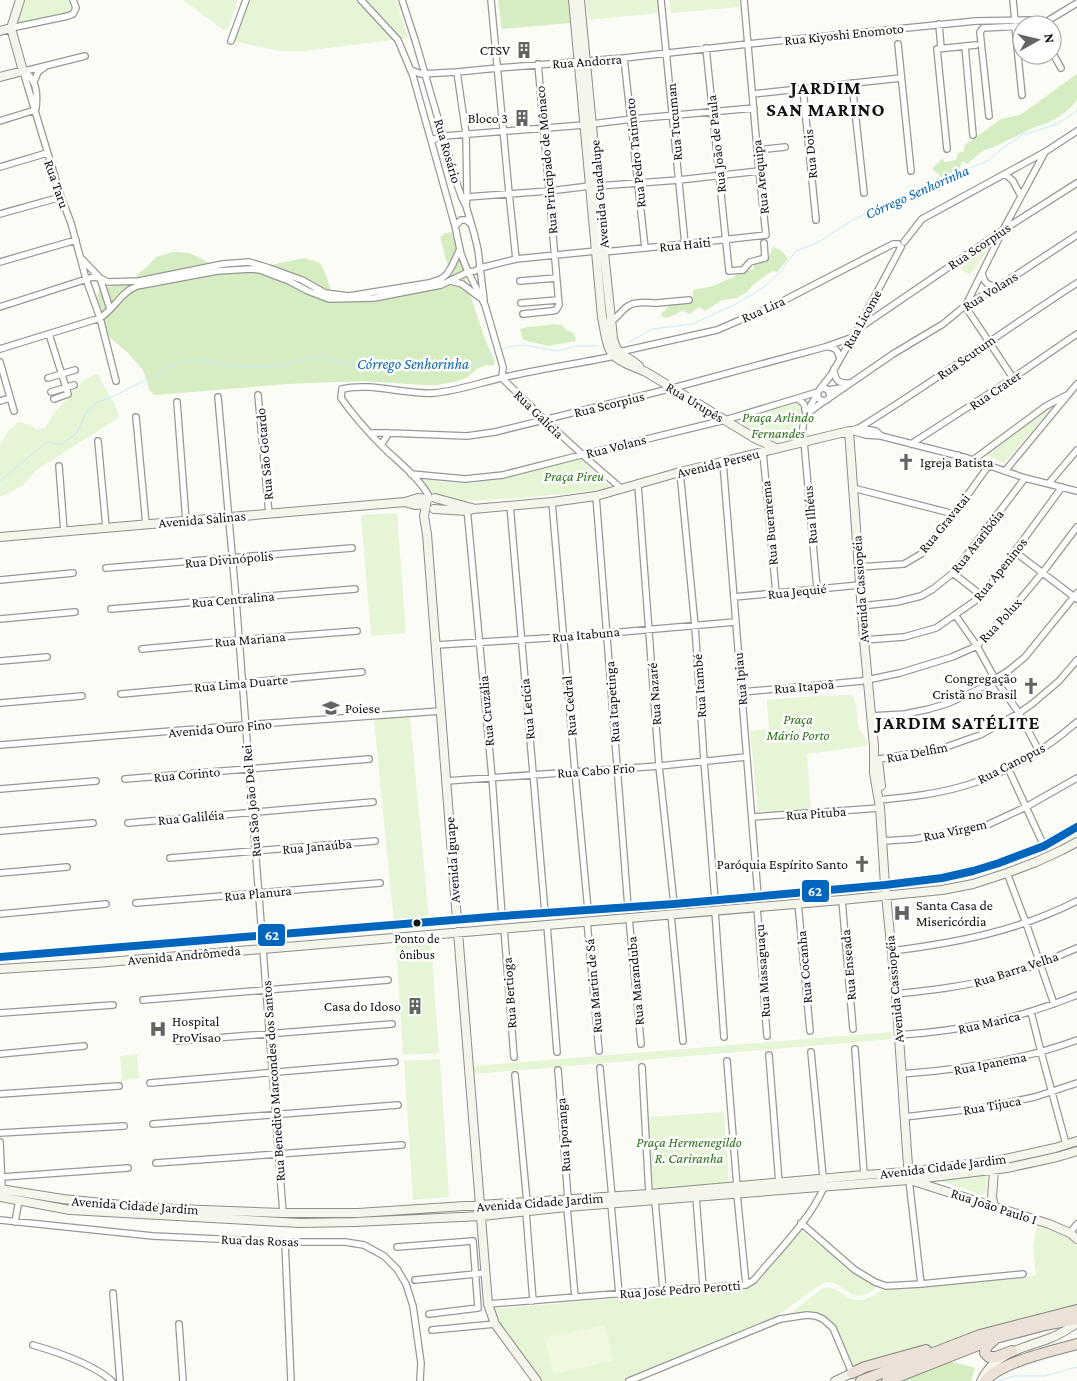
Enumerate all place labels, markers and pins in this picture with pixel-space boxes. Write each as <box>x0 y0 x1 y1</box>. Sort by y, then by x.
building icon: CTSV <box>514 40 534 60</box>
place label: CTSV <box>480 42 510 58</box>
building icon: Bloco 3 <box>512 108 532 128</box>
place label: Bloco 3 <box>468 110 508 126</box>
church icon: Igreja Batista <box>896 452 916 472</box>
place label: Igreja Batista <box>920 454 994 471</box>
place label: Congregação Cristã no Brasil <box>932 670 1017 702</box>
church icon: Congregação Cristã no Brasil <box>1021 676 1041 696</box>
school or university icon: Poiese <box>321 698 341 718</box>
place label: Poiese <box>345 700 380 716</box>
church icon: Paróquia Espírito Santo <box>852 854 872 874</box>
place label: Paróquia Espírito Santo <box>717 856 848 872</box>
place label: Santa Casa de Misericórdia <box>916 897 993 929</box>
hospital icon: Santa Casa de Misericórdia <box>892 903 912 923</box>
marker: Ponto de ônibus <box>412 918 422 928</box>
place label: Ponto de ônibus <box>394 931 440 962</box>
building icon: Casa do Idoso <box>405 996 425 1016</box>
place label: Casa do Idoso <box>324 998 401 1014</box>
place label: Hospital ProVisao <box>172 1013 221 1045</box>
hospital icon: Hospital ProVisao <box>148 1019 168 1039</box>

